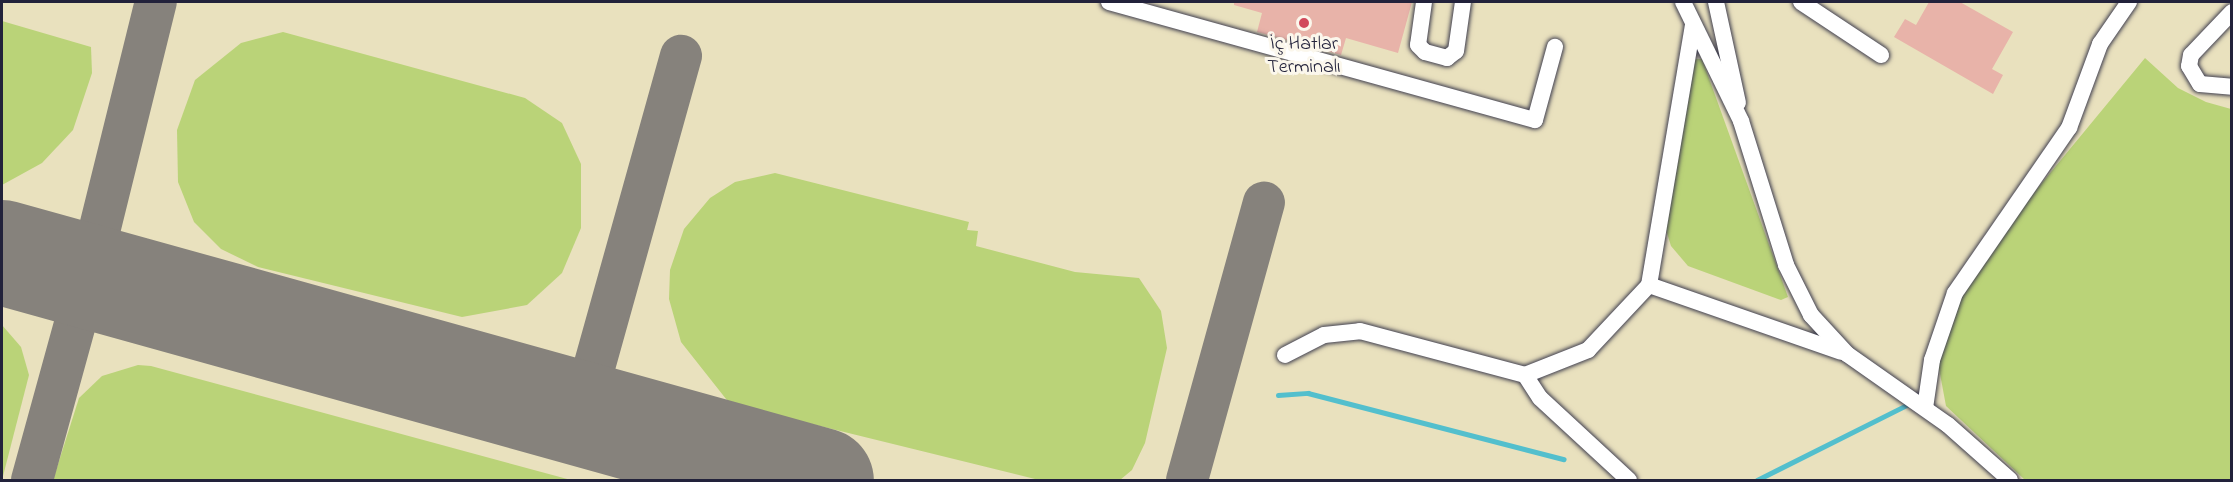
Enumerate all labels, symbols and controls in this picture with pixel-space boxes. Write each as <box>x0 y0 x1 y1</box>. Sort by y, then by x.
marker: İç Hatlar Terminalı <box>1297 16 1311 30</box>
place label: İç Hatlar Terminalı <box>1267 33 1341 80</box>

